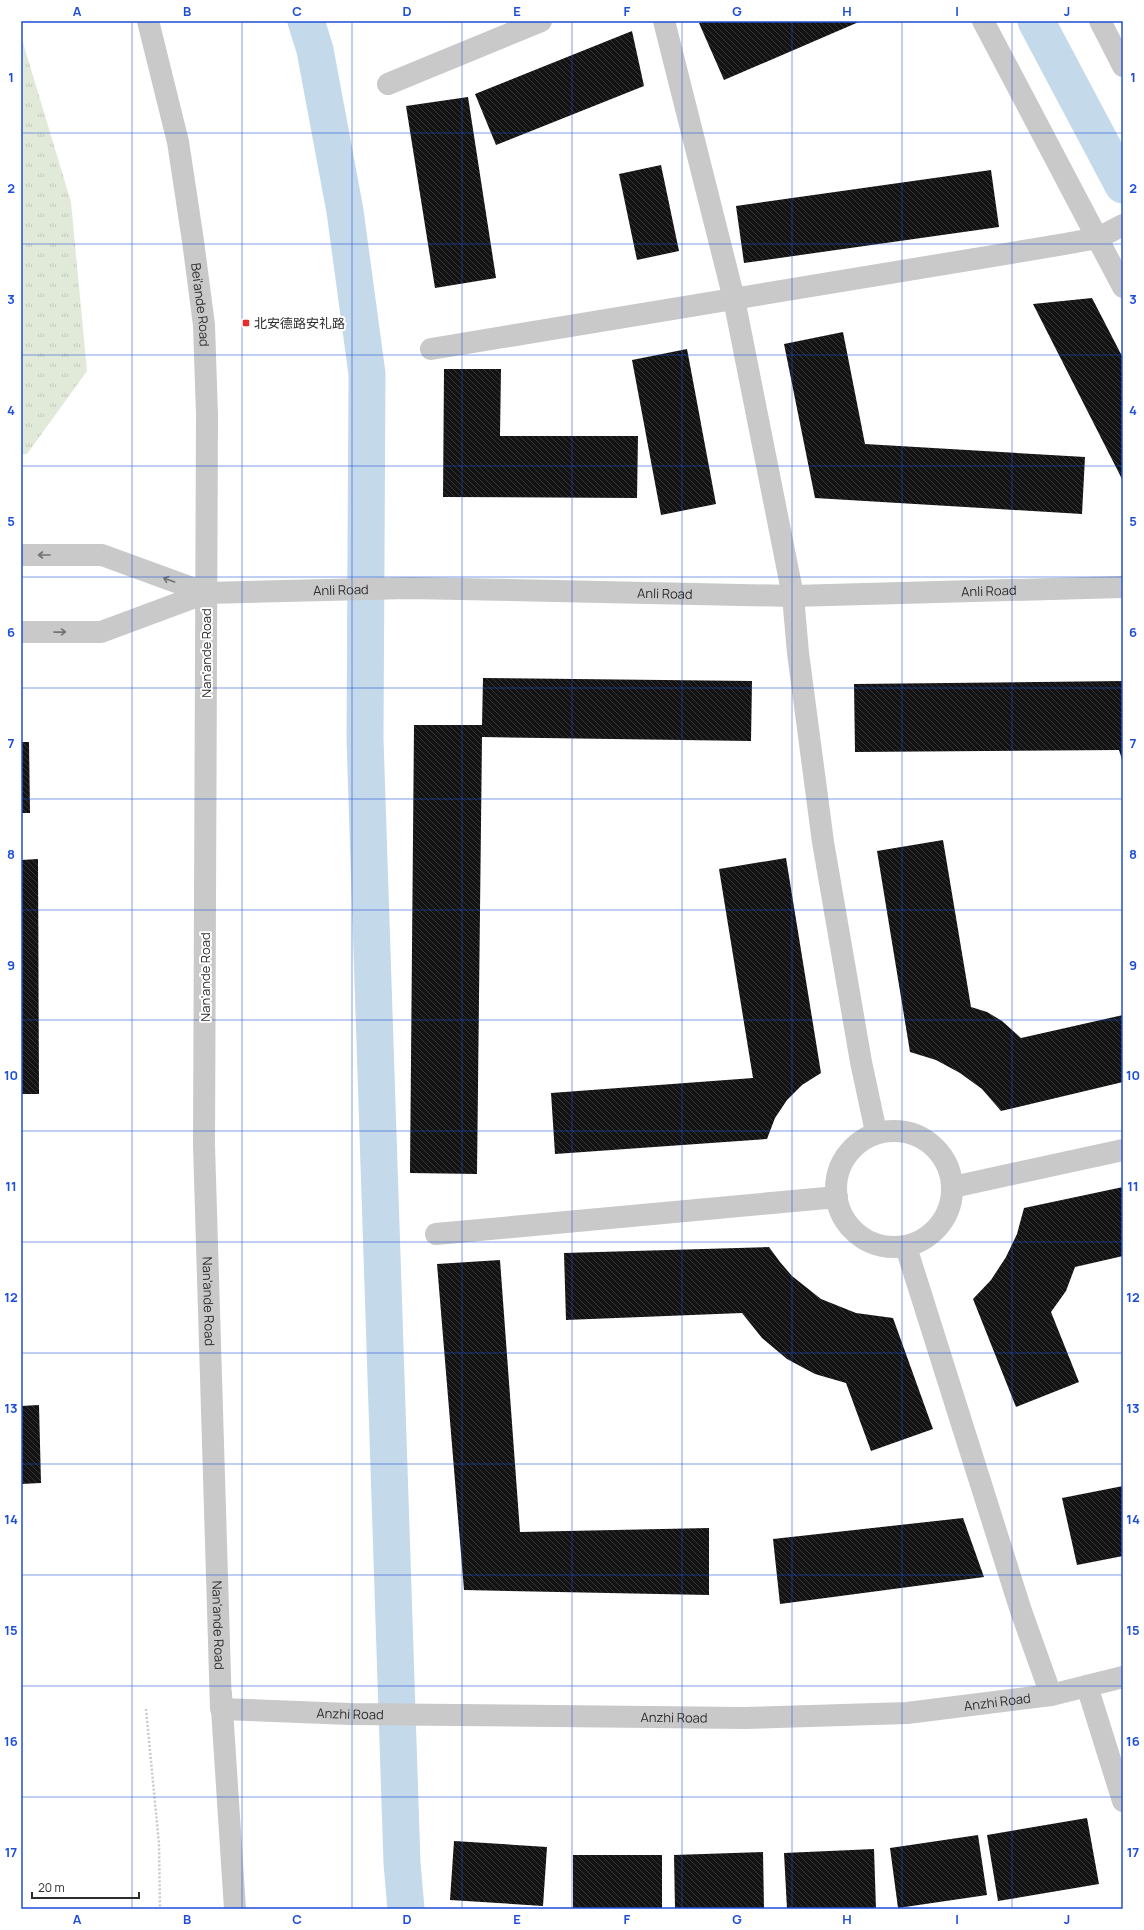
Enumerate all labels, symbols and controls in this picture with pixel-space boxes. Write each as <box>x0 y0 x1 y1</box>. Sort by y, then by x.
text: A <box>73 2 82 20</box>
text: B <box>183 2 191 20</box>
text: C <box>292 2 302 20</box>
text: D <box>402 2 412 20</box>
text: E <box>513 2 521 20</box>
text: F <box>624 2 631 20</box>
text: G <box>732 2 742 20</box>
text: H <box>842 2 852 20</box>
text: I <box>955 2 959 20</box>
text: J <box>1064 2 1070 20</box>
text: 1 <box>8 68 14 86</box>
text: 1 <box>1130 68 1136 86</box>
text: 2 <box>7 179 15 197</box>
text: 2 <box>1129 179 1137 197</box>
street label: Bei'ande Road <box>187 262 214 347</box>
text: 3 <box>7 290 15 308</box>
text: 3 <box>1129 290 1137 308</box>
place label: 北安德路安礼路 <box>254 314 345 332</box>
marker: 北安德路安礼路 <box>241 318 251 328</box>
text: 4 <box>7 401 15 419</box>
text: 4 <box>1129 401 1137 419</box>
text: 5 <box>7 512 15 530</box>
text: 5 <box>1129 512 1137 530</box>
one-way arrow <box>38 551 51 559</box>
one-way arrow <box>164 575 176 583</box>
street label: Anli Road <box>313 580 369 599</box>
street label: Anli Road <box>961 581 1017 600</box>
street label: Anli Road <box>637 584 693 603</box>
street label: Nan'ande Road <box>197 608 215 698</box>
text: 6 <box>7 623 15 641</box>
text: 6 <box>1129 623 1137 641</box>
one-way arrow <box>53 628 66 636</box>
text: 7 <box>8 734 15 752</box>
text: 7 <box>1130 734 1137 752</box>
text: 8 <box>7 845 15 863</box>
text: 8 <box>1129 845 1137 863</box>
street label: Nan'ande Road <box>196 932 214 1022</box>
text: 9 <box>7 956 15 974</box>
text: 9 <box>1129 956 1137 974</box>
text: 10 <box>4 1066 18 1084</box>
text: 10 <box>1126 1066 1140 1084</box>
text: 11 <box>5 1177 17 1195</box>
text: 11 <box>1127 1177 1139 1195</box>
street label: Nan'ande Road <box>198 1256 219 1346</box>
text: 12 <box>4 1288 18 1306</box>
text: 12 <box>1126 1288 1140 1306</box>
text: 13 <box>4 1399 18 1417</box>
text: 13 <box>1126 1399 1140 1417</box>
text: 14 <box>4 1510 18 1528</box>
text: 14 <box>1126 1510 1140 1528</box>
street label: Nan'ande Road <box>208 1580 229 1670</box>
text: 15 <box>4 1621 18 1639</box>
text: 15 <box>1126 1621 1140 1639</box>
street label: Anzhi Road <box>963 1689 1032 1715</box>
street label: Anzhi Road <box>316 1704 384 1723</box>
street label: Anzhi Road <box>640 1708 708 1727</box>
text: 16 <box>4 1732 18 1750</box>
text: 16 <box>1126 1732 1140 1750</box>
text: 17 <box>5 1843 17 1861</box>
text: 17 <box>1127 1843 1139 1861</box>
scale bar <box>32 1874 139 1900</box>
text: 20 m <box>38 1879 65 1896</box>
text: A <box>73 1910 82 1928</box>
text: B <box>183 1910 191 1928</box>
text: C <box>292 1910 302 1928</box>
text: D <box>402 1910 412 1928</box>
text: E <box>513 1910 521 1928</box>
text: F <box>624 1910 631 1928</box>
text: G <box>732 1910 742 1928</box>
text: H <box>842 1910 852 1928</box>
text: I <box>955 1910 959 1928</box>
text: J <box>1064 1910 1070 1928</box>

